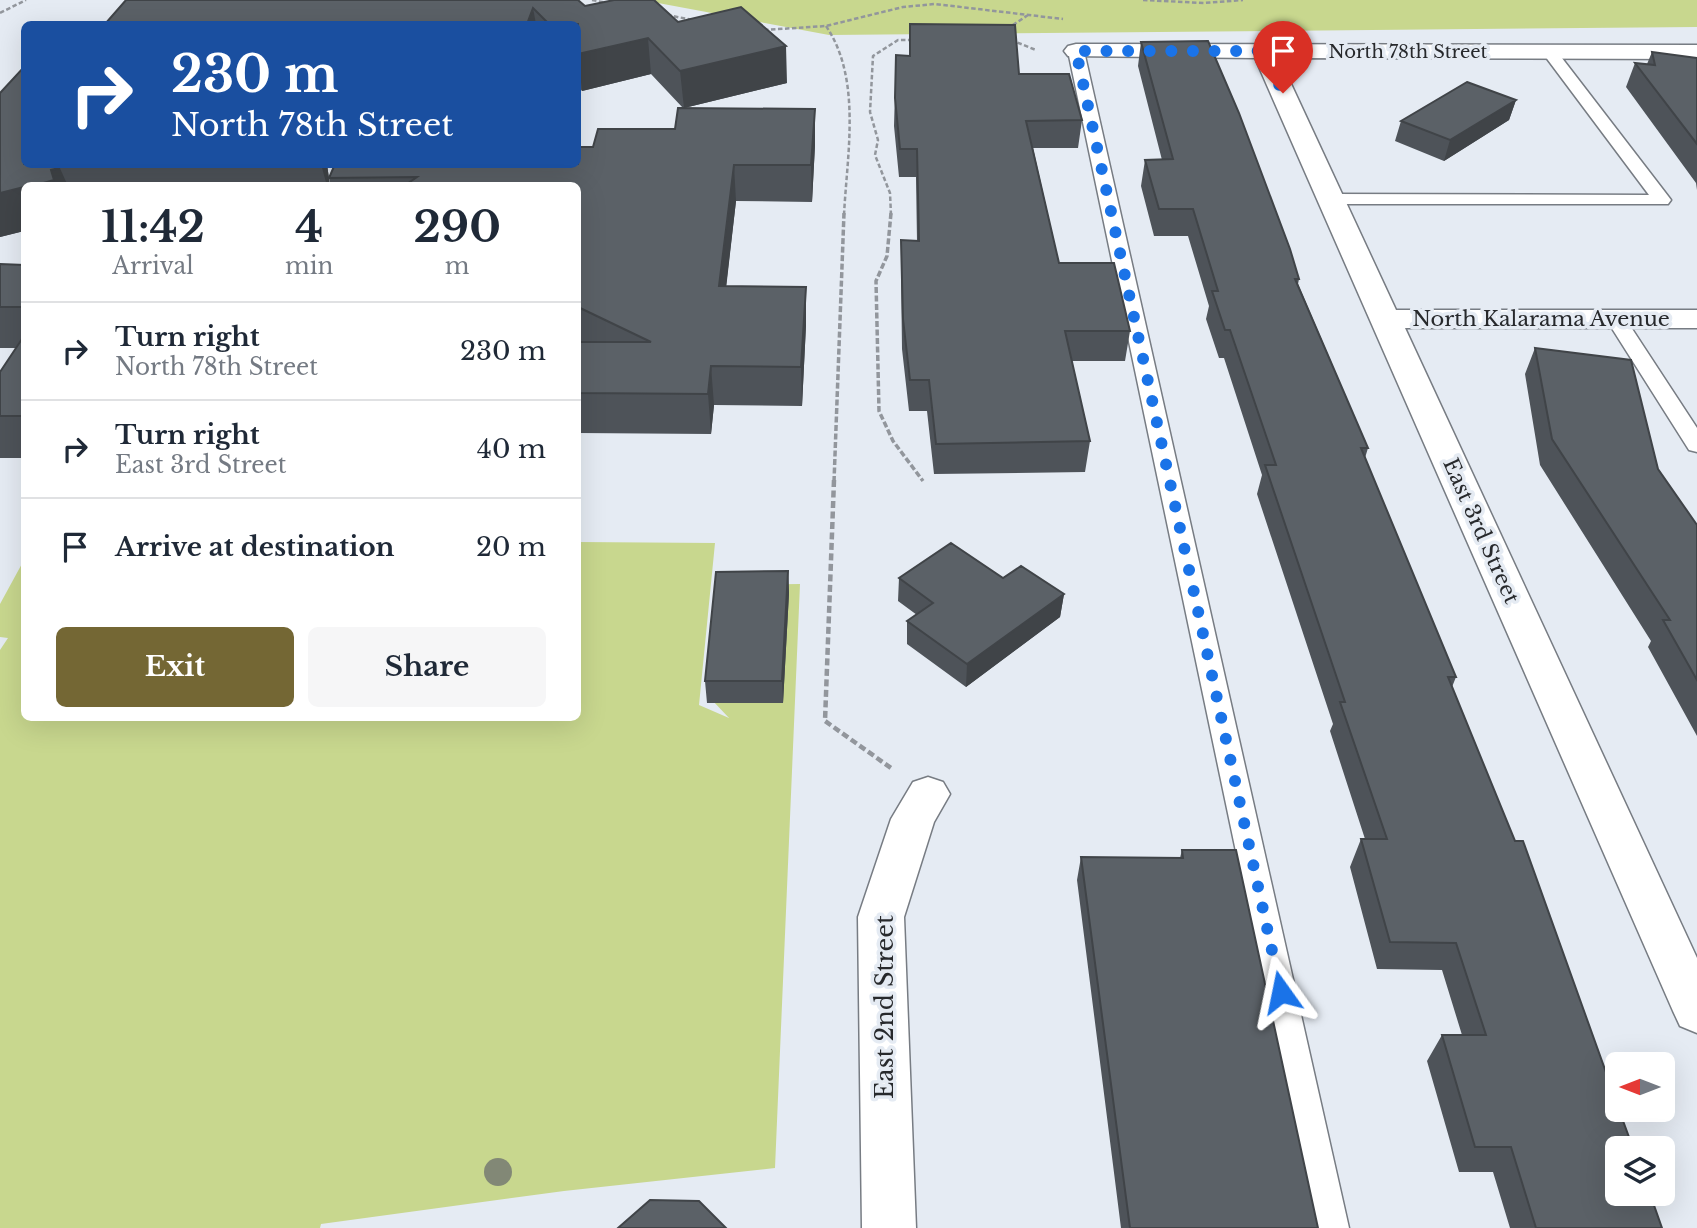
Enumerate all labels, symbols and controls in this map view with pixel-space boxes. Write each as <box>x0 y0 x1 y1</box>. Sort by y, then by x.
pin <box>1253 21 1313 93</box>
icon: arrive <box>1264 32 1302 70</box>
street label: North 78th Street <box>1329 41 1488 63</box>
text: 230 m <box>171 44 338 105</box>
icon: right <box>56 49 147 140</box>
text: North 78th Street <box>171 105 453 145</box>
text: 11:42 <box>101 201 205 253</box>
text: 4 <box>295 201 323 253</box>
text: 290 <box>414 201 501 253</box>
text: Arrival <box>112 252 194 280</box>
text: min <box>285 252 333 280</box>
text: m <box>445 252 470 280</box>
street label: North Kalarama Avenue <box>1412 306 1670 332</box>
text: Turn right <box>115 321 260 353</box>
icon: right <box>56 332 94 370</box>
text: 230 m <box>460 335 546 367</box>
text: North 78th Street <box>115 353 318 381</box>
text: Turn right <box>115 419 260 451</box>
icon: right <box>56 430 94 468</box>
text: 40 m <box>477 433 546 465</box>
text: East 3rd Street <box>115 451 286 479</box>
street label: East 3rd Street <box>1437 454 1525 608</box>
icon: arrive <box>56 528 94 566</box>
text: Arrive at destination <box>115 531 395 563</box>
text: 20 m <box>476 531 546 563</box>
button: Exit <box>56 627 294 707</box>
button: Share <box>308 627 546 707</box>
street label: East 2nd Street <box>870 915 899 1099</box>
position arrow <box>1244 955 1318 1029</box>
north arrow <box>1605 1052 1675 1122</box>
map controls <box>1605 1052 1675 1206</box>
button: layers <box>1605 1136 1675 1206</box>

